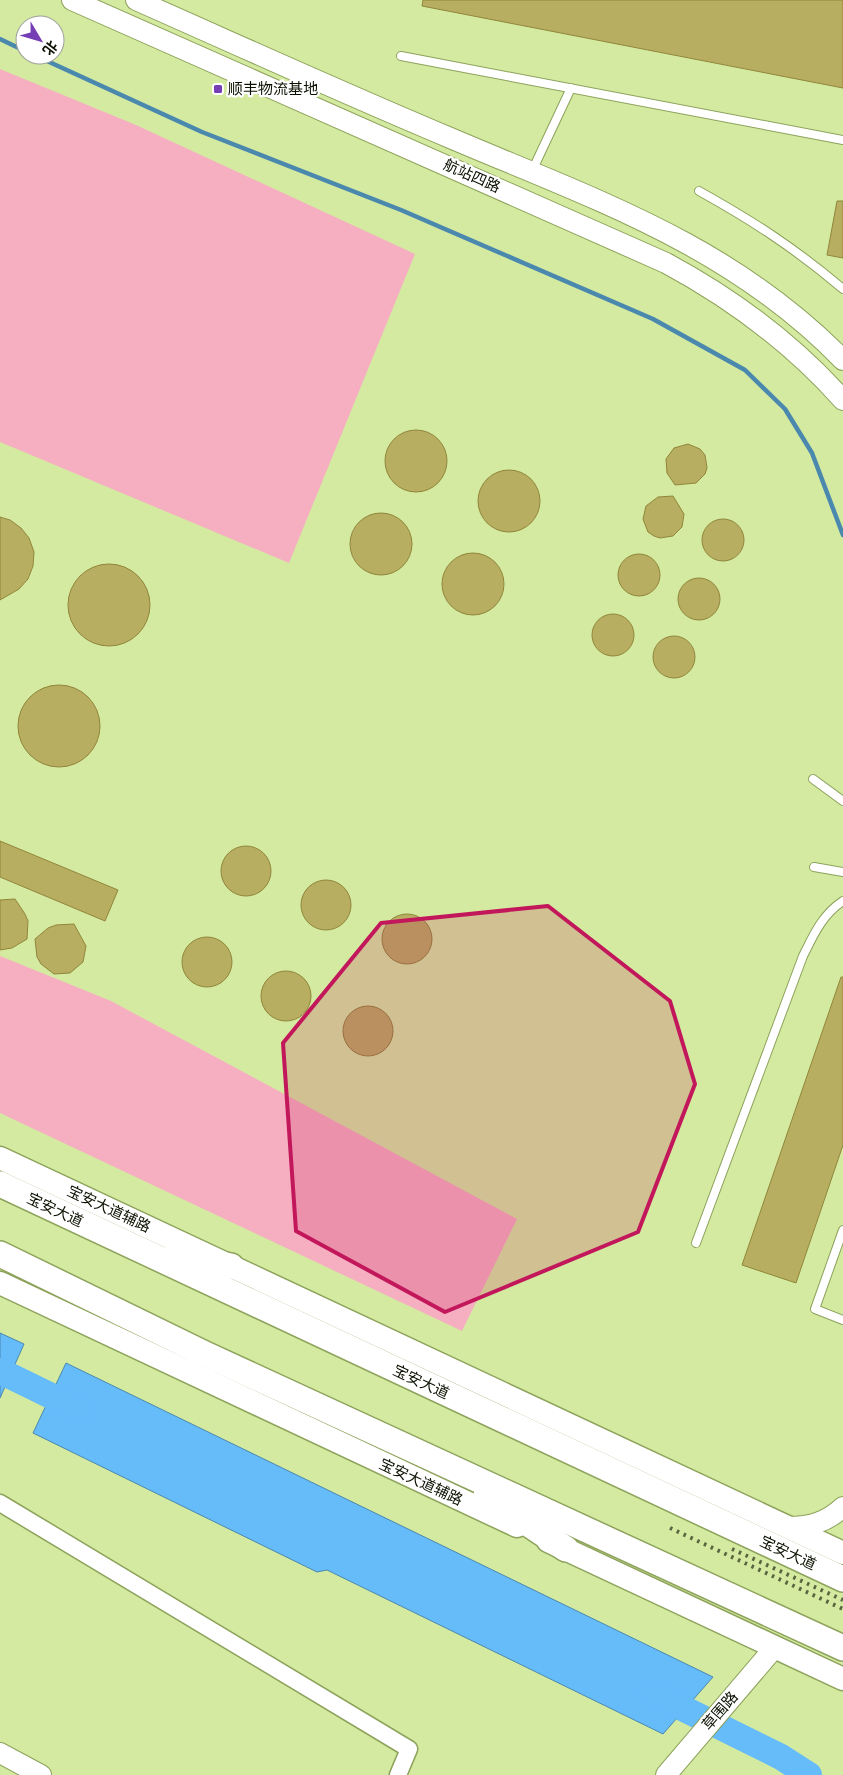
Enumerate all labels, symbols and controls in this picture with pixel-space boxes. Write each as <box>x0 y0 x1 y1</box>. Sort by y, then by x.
north arrow <box>15 15 65 65</box>
text: 北 <box>39 37 62 59</box>
place label: 顺丰物流基地 <box>228 79 318 98</box>
marker: 顺丰物流基地 <box>212 83 224 95</box>
street label: 航站四路 <box>441 155 503 196</box>
street label: 宝安大道辅路 <box>64 1181 154 1236</box>
street label: 宝安大道 <box>24 1188 86 1231</box>
street label: 宝安大道 <box>390 1360 452 1403</box>
street label: 宝安大道辅路 <box>376 1454 466 1509</box>
street label: 宝安大道 <box>757 1531 819 1574</box>
street label: 草围路 <box>698 1687 742 1734</box>

